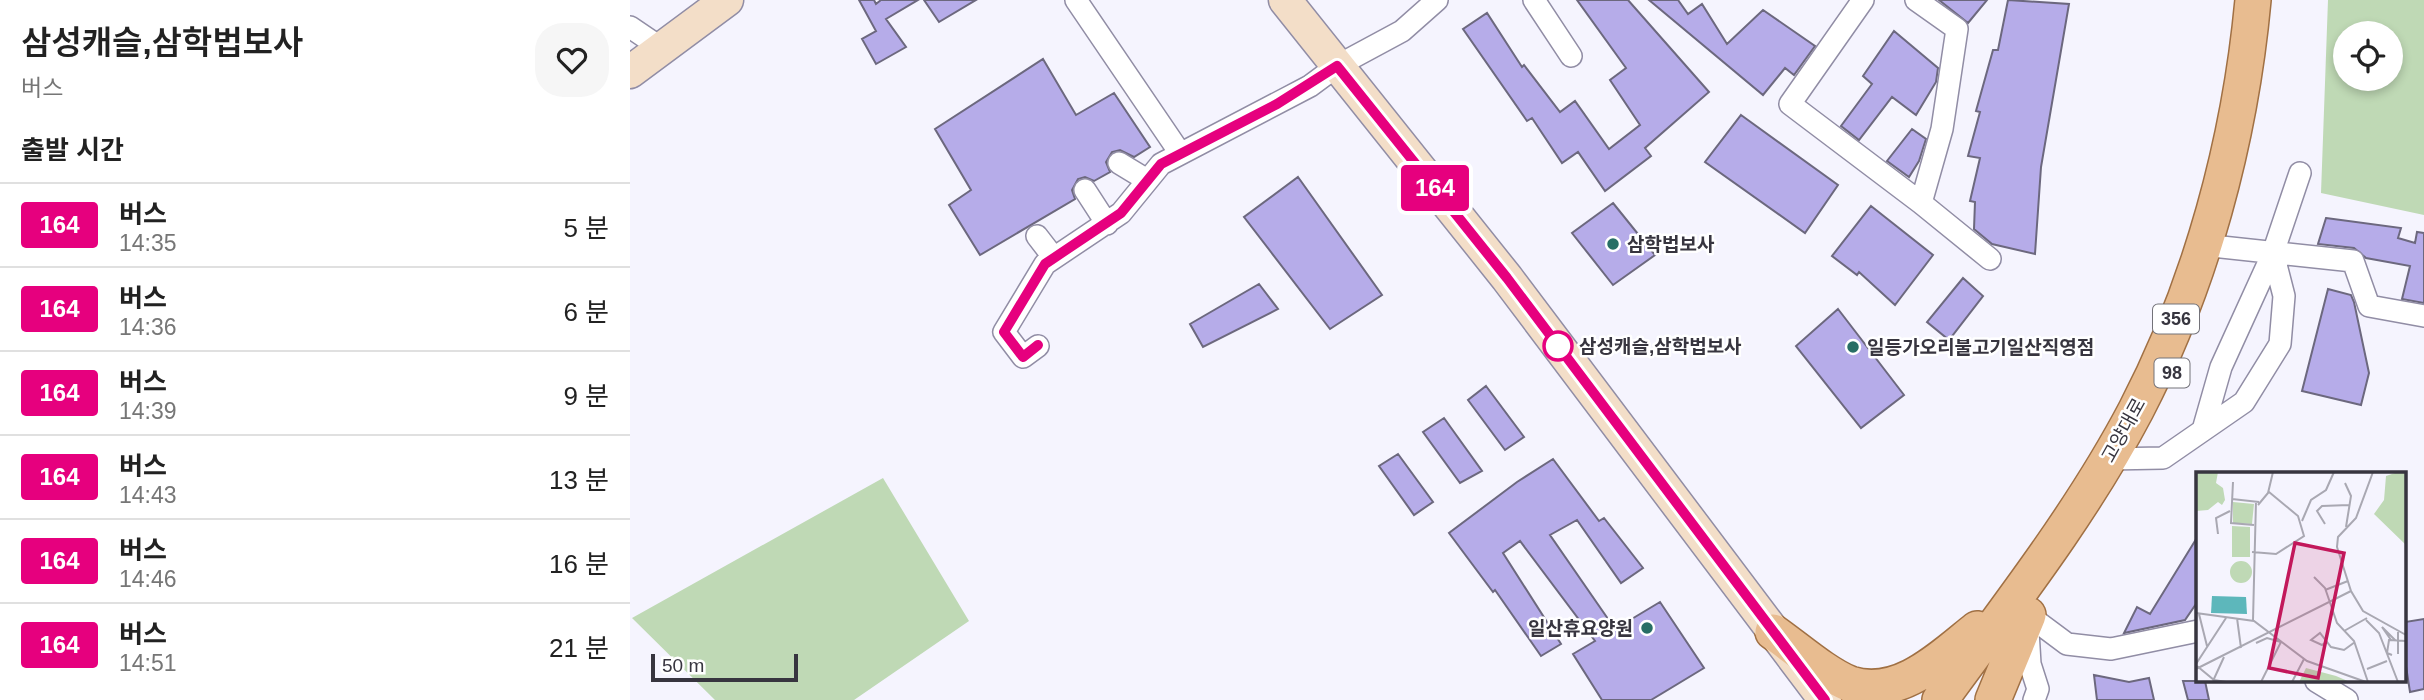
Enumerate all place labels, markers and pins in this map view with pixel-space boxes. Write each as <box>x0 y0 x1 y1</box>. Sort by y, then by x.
place label: 삼학법보사 <box>1627 234 1715 255</box>
marker: 삼학법보사 <box>1605 236 1621 252</box>
marker: 삼성캐슬,삼학법보사 <box>1543 331 1573 361</box>
place label: 삼성캐슬,삼학법보사 <box>1579 336 1742 357</box>
place label: 일등가오리불고기일산직영점 <box>1867 337 2094 358</box>
marker: 일등가오리불고기일산직영점 <box>1845 339 1861 355</box>
place label: 일산휴요양원 <box>1528 618 1633 639</box>
marker: 일산휴요양원 <box>1639 620 1655 636</box>

